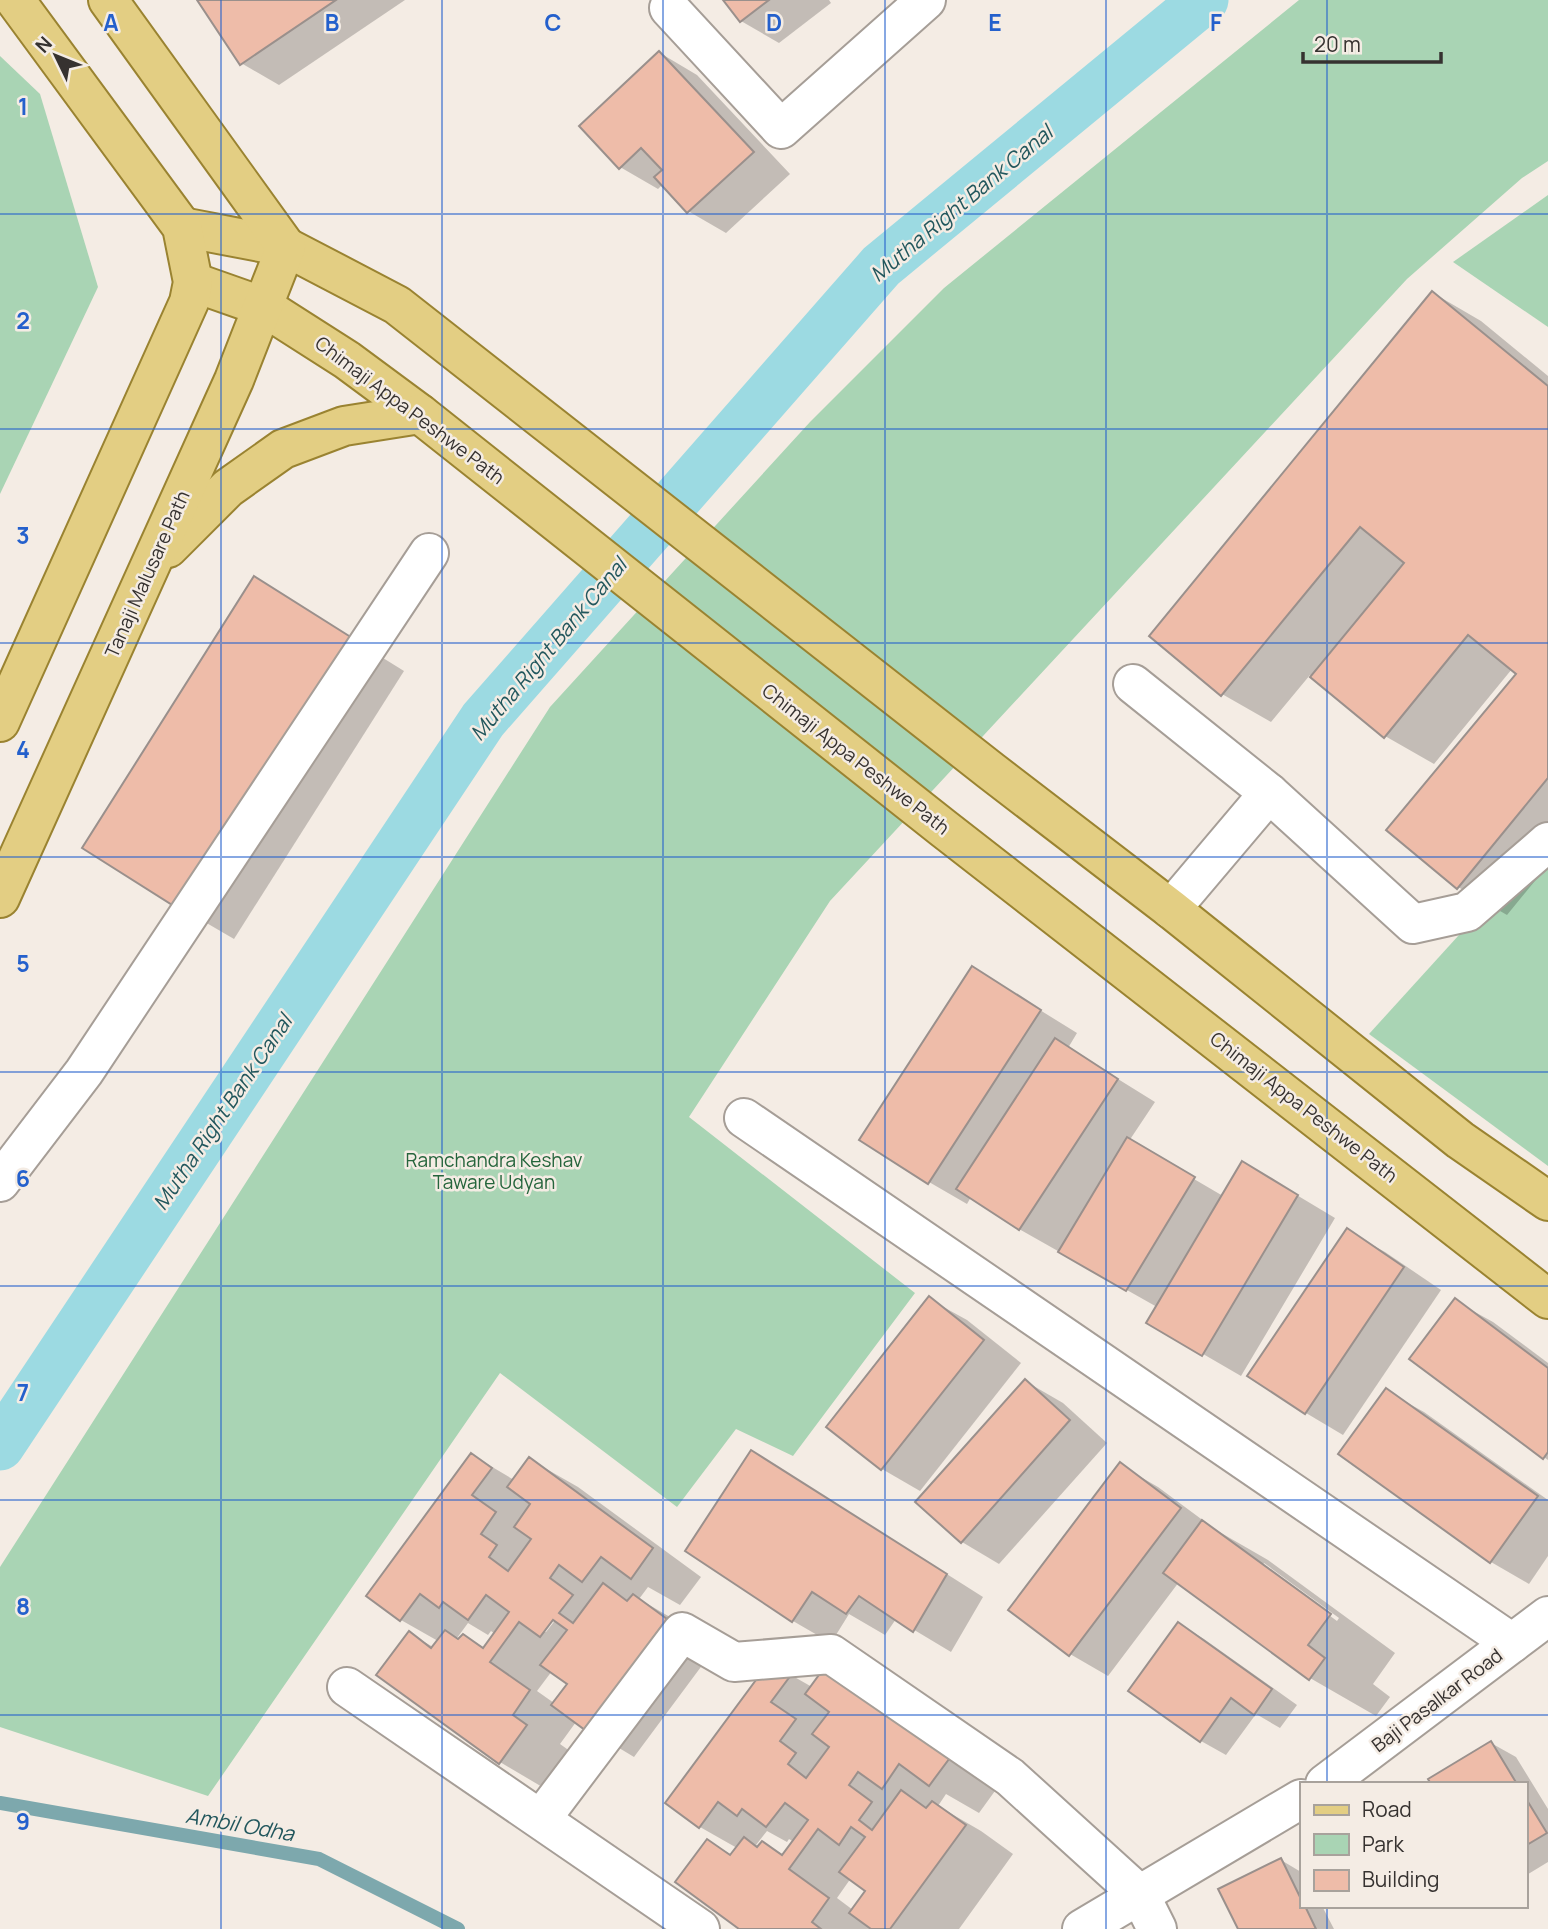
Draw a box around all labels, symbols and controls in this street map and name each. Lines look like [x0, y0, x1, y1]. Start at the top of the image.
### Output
text: A [103, 6, 119, 38]
text: B [325, 6, 339, 38]
text: C [545, 6, 562, 38]
text: D [766, 6, 782, 38]
text: E [988, 6, 1002, 38]
text: F [1210, 6, 1222, 38]
north arrow [21, 21, 91, 91]
scale bar [1303, 21, 1441, 65]
text: 20 m [1314, 30, 1361, 58]
text: N [29, 31, 58, 58]
text: 1 [18, 90, 28, 122]
water label: Mutha Right Bank Canal [864, 116, 1060, 288]
text: 2 [16, 304, 30, 336]
street label: Chimaji Appa Peshwe Path [310, 330, 510, 490]
street label: Tanaji Malusare Path [98, 486, 196, 662]
text: 3 [16, 519, 30, 551]
water label: Mutha Right Bank Canal [463, 550, 635, 746]
street label: Chimaji Appa Peshwe Path [757, 678, 955, 840]
text: 4 [16, 733, 30, 765]
text: 5 [16, 947, 30, 979]
water label: Mutha Right Bank Canal [146, 1006, 300, 1215]
street label: Chimaji Appa Peshwe Path [1205, 1026, 1403, 1188]
park label: Ramchandra Keshav Taware Udyan [406, 1147, 583, 1195]
text: 6 [16, 1162, 30, 1194]
text: 7 [17, 1376, 29, 1408]
text: 8 [16, 1590, 30, 1622]
street label: Baji Pasalkar Road [1366, 1642, 1508, 1758]
legend [1300, 1782, 1527, 1908]
text: Road [1362, 1795, 1412, 1823]
water label: Ambil Odha [184, 1801, 298, 1848]
text: 9 [16, 1805, 30, 1837]
text: Park [1362, 1830, 1404, 1858]
text: Building [1362, 1865, 1439, 1893]

